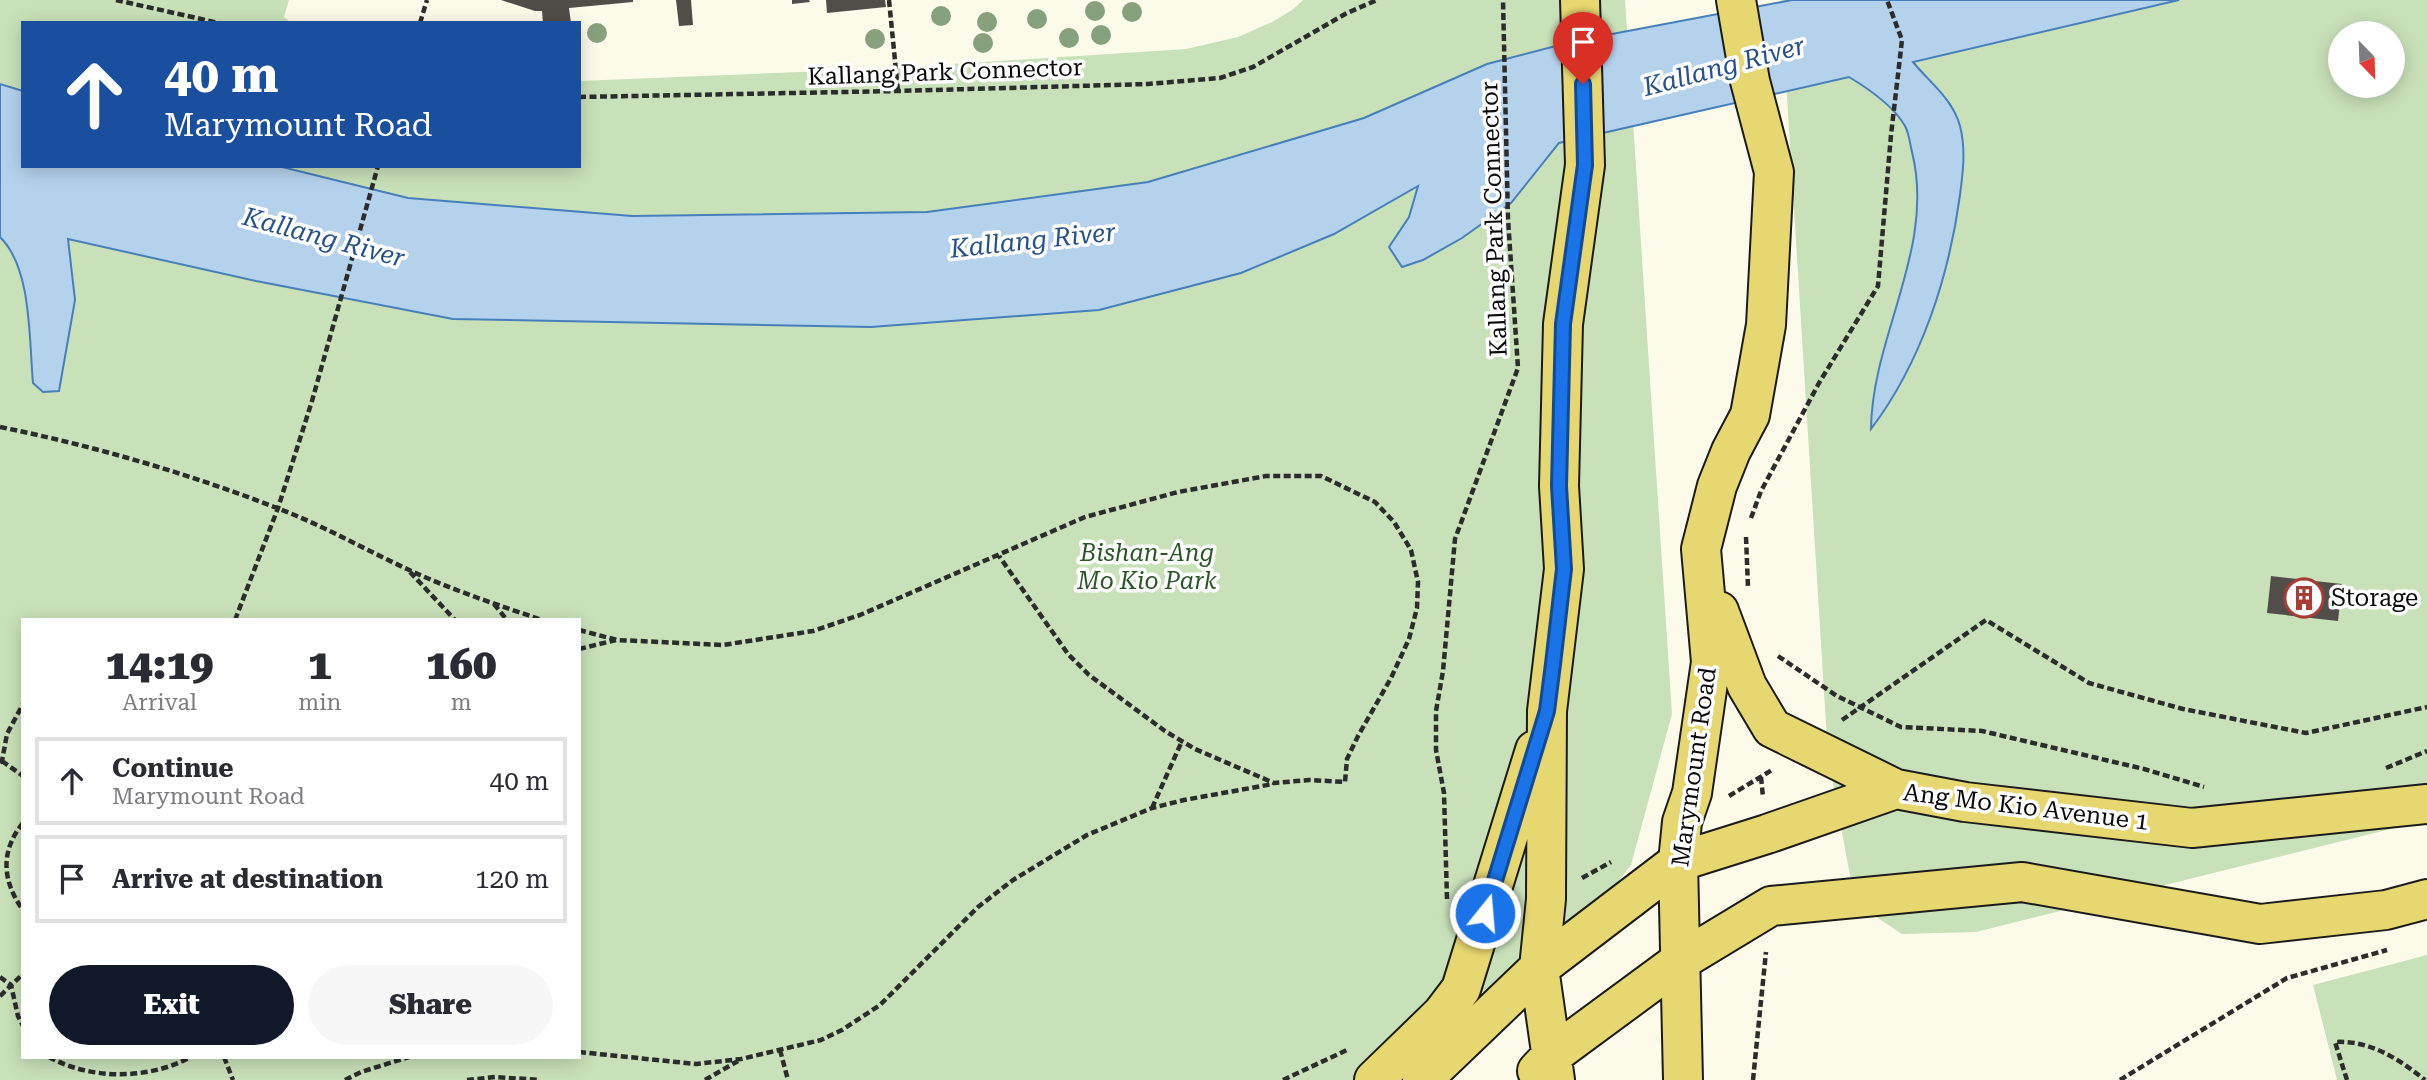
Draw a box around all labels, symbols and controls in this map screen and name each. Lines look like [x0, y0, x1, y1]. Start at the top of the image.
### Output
pin [1553, 12.0, 1613, 84]
north arrow [2328, 21, 2404, 98]
map controls [2328, 21, 2405, 98]
icon: arrive [1564, 23, 1602, 61]
water label: Kallang River [1639, 30, 1808, 102]
text: 40 m [164, 47, 279, 104]
icon: ahead [49, 49, 140, 140]
street label: Kallang Park Connector [807, 53, 1083, 91]
street label: Kallang Park Connector [1475, 81, 1513, 357]
text: Marymount Road [164, 106, 432, 144]
water label: Kallang River [239, 201, 408, 273]
water label: Kallang River [948, 216, 1117, 264]
park label: Bishan-Ang Mo Kio Park [1076, 539, 1217, 595]
building icon: Storage [2283, 577, 2325, 619]
place label: Storage [2331, 584, 2418, 612]
text: 14:19 [106, 640, 214, 689]
text: 1 [308, 640, 332, 689]
text: 160 [426, 640, 496, 689]
street label: Marymount Road [1666, 665, 1722, 869]
text: Arrival [122, 689, 197, 716]
text: min [298, 689, 341, 716]
text: m [451, 689, 472, 716]
text: Continue [112, 753, 234, 783]
icon: ahead [53, 762, 91, 800]
text: 40 m [490, 766, 549, 796]
street label: Ang Mo Kio Avenue 1 [1902, 778, 2150, 836]
text: Marymount Road [112, 783, 305, 810]
icon: arrive [53, 860, 91, 898]
text: Arrive at destination [112, 864, 383, 894]
text: 120 m [475, 864, 549, 894]
position arrow [1448, 876, 1522, 950]
button: Exit [49, 965, 294, 1045]
button: Share [308, 965, 553, 1045]

